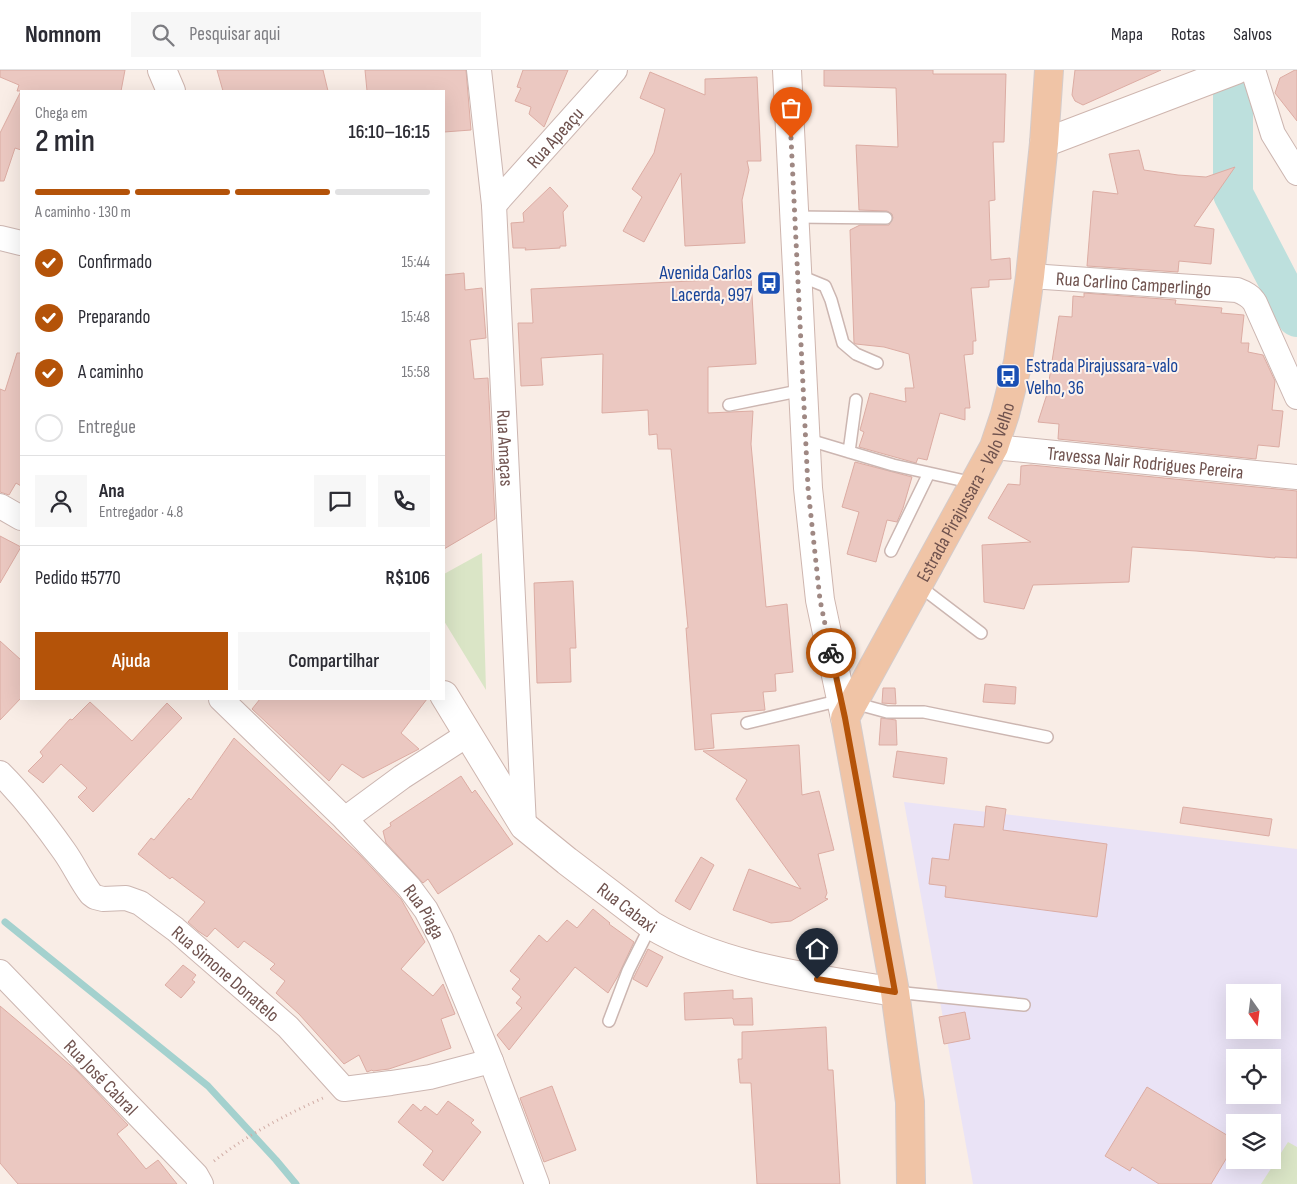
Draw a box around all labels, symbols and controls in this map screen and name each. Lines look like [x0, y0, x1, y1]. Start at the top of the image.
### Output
search box [131, 12, 481, 57]
text: Nomnom [25, 20, 101, 49]
icon: search [149, 21, 177, 49]
text: Pesquisar aqui [189, 23, 280, 46]
text: Mapa [1111, 24, 1143, 45]
text: Rotas [1171, 24, 1205, 45]
text: Salvos [1233, 24, 1272, 45]
pin [770, 87, 812, 138]
icon: bag [777, 94, 805, 122]
street label: Rua Apeaçu [523, 103, 589, 173]
text: Chega em [35, 104, 88, 123]
text: 16:10–16:15 [349, 121, 430, 144]
text: 2 min [35, 122, 95, 161]
text: A caminho · 130 m [35, 203, 131, 222]
icon: check [35, 249, 63, 277]
text: Confirmado [78, 251, 152, 274]
text: 15:44 [402, 253, 430, 272]
place label: Avenida Carlos Lacerda, 997 [658, 262, 752, 307]
street label: Rua Carlino Camperlingo [1055, 268, 1212, 301]
bus stop icon: Avenida Carlos Lacerda, 997 [756, 270, 782, 296]
icon: check [35, 304, 63, 332]
text: Preparando [78, 306, 150, 329]
text: 15:48 [401, 308, 430, 327]
place label: Estrada Pirajussara-valo Velho, 36 [1026, 355, 1178, 400]
icon: check [35, 359, 63, 387]
text: A caminho [78, 361, 144, 384]
text: 15:58 [402, 363, 430, 382]
bus stop icon: Estrada Pirajussara-valo Velho, 36 [995, 363, 1021, 389]
street label: Estrada Pirajussara - Valo Velho [912, 401, 1020, 586]
street label: Rua Amaças [491, 409, 518, 487]
text: Entregue [78, 416, 136, 439]
street label: Travessa Nair Rodrigues Pereira [1046, 442, 1244, 485]
button: person [35, 475, 87, 527]
button: chat [314, 475, 366, 527]
button: phone [378, 475, 430, 527]
text: Ana [99, 480, 125, 503]
text: Entregador · 4.8 [99, 503, 183, 522]
text: Pedido #5770 [35, 567, 121, 590]
text: R$106 [386, 567, 430, 590]
courier [806, 628, 856, 678]
button: Ajuda [35, 632, 228, 690]
button: Compartilhar [238, 632, 430, 690]
icon: bike [817, 639, 845, 667]
street label: Rua Cabaxi [592, 878, 660, 939]
street label: Rua Piaga [398, 880, 449, 943]
street label: Rua Simone Donatelo [166, 921, 284, 1027]
pin [796, 928, 838, 979]
icon: home [803, 935, 831, 963]
north arrow [1226, 984, 1281, 1039]
map controls [1226, 984, 1281, 1169]
street label: Rua José Cabral [59, 1035, 142, 1121]
button: locate [1226, 1049, 1281, 1104]
button: layers [1226, 1114, 1281, 1169]

